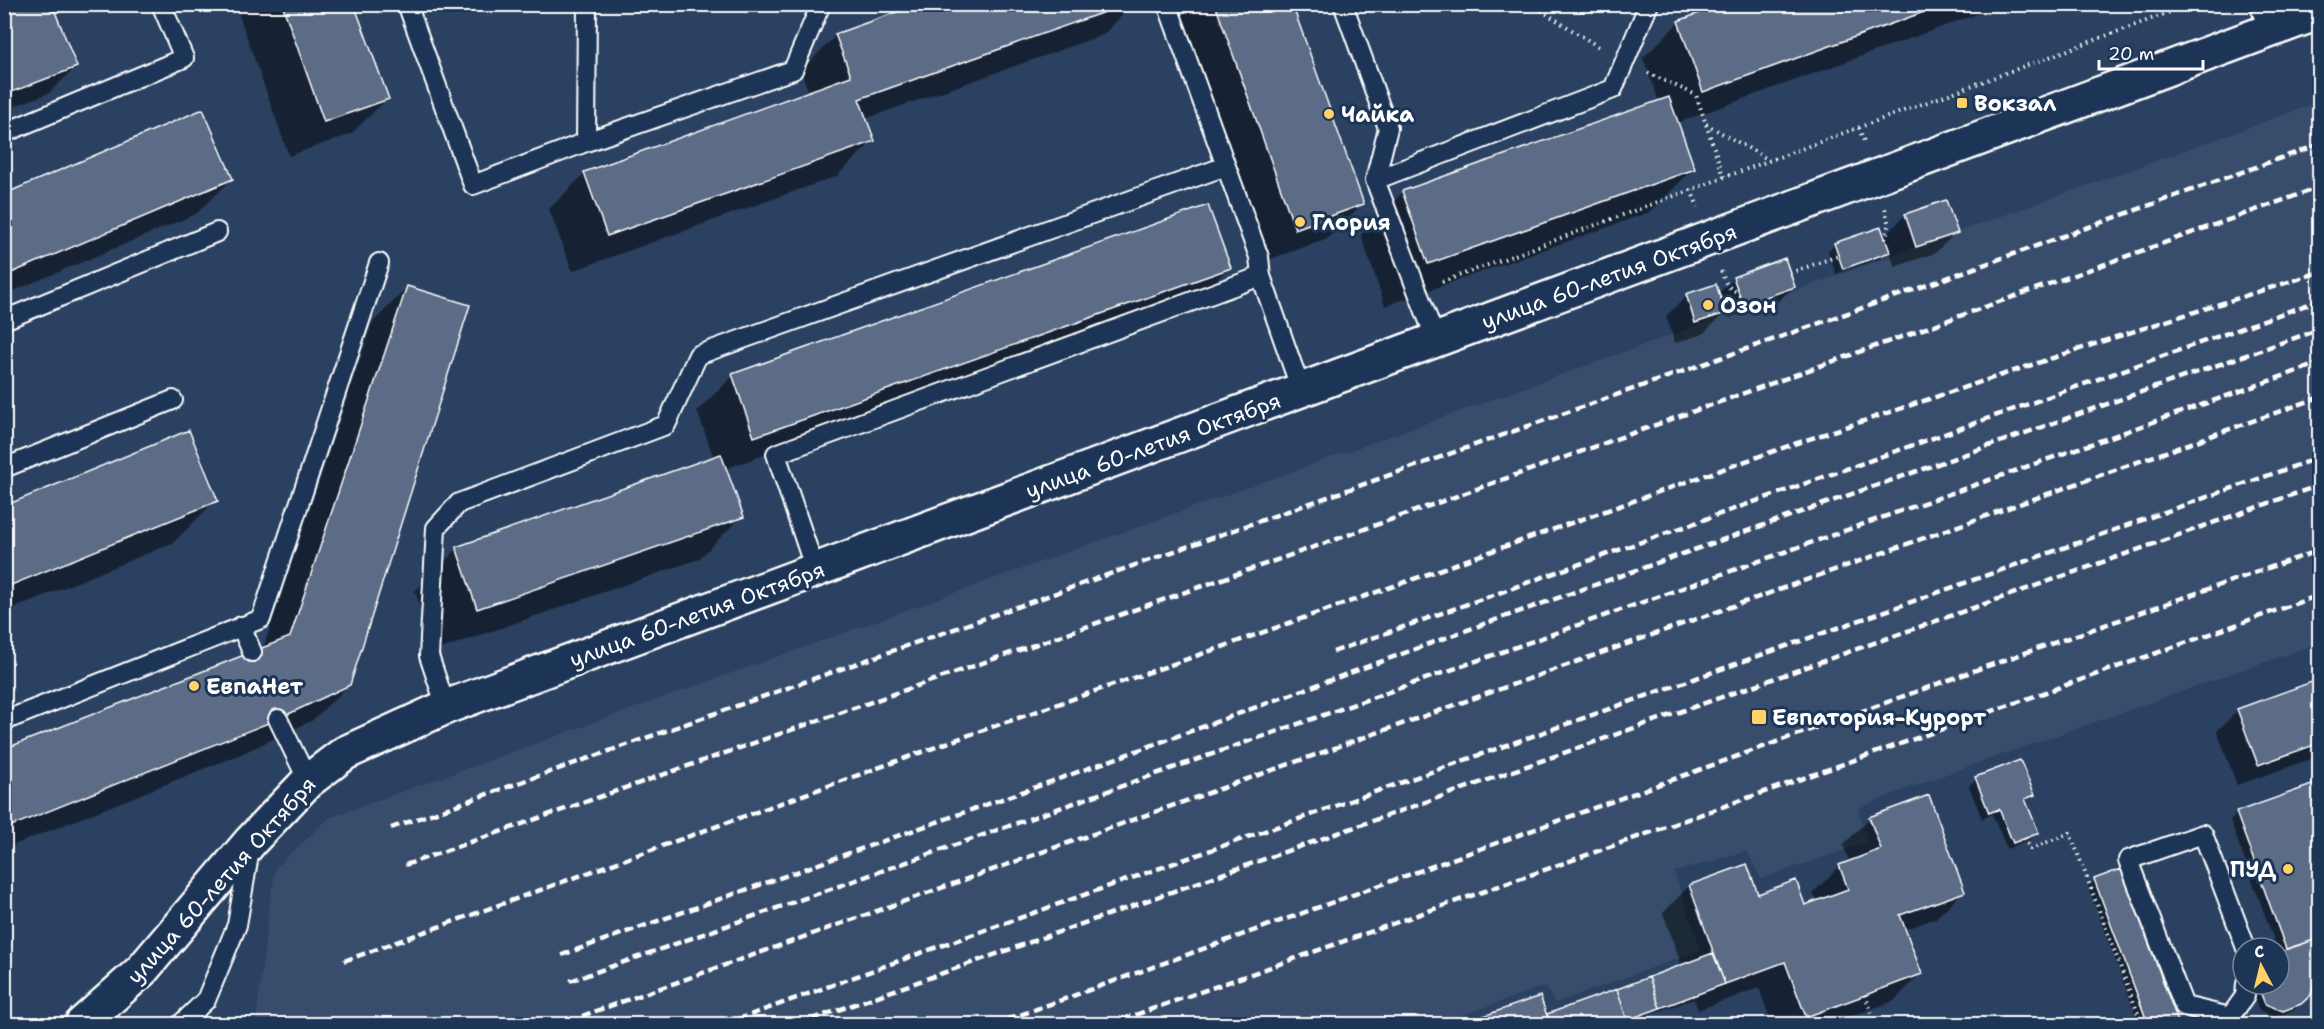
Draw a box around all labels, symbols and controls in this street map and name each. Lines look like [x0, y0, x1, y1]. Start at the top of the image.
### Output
scale bar [2099, 33, 2202, 71]
text: 20 m [2108, 42, 2154, 66]
place label: Вокзал [1974, 89, 2057, 118]
marker: Вокзал [1955, 96, 1969, 110]
place label: Чайка [1341, 100, 1414, 129]
marker: Чайка [1322, 107, 1336, 121]
place label: Глория [1312, 208, 1391, 237]
marker: Глория [1293, 215, 1307, 229]
street label: улица 60-летия Октября [1477, 217, 1741, 336]
place label: Озон [1720, 291, 1776, 320]
marker: Озон [1701, 298, 1715, 312]
street label: улица 60-летия Октября [1021, 386, 1285, 505]
street label: улица 60-летия Октября [565, 555, 829, 674]
place label: ЕвпаНет [206, 672, 304, 701]
marker: ЕвпаНет [187, 679, 201, 693]
place label: Евпатория-Курорт [1772, 703, 1987, 732]
marker: Евпатория-Курорт [1750, 708, 1768, 726]
street label: улица 60-летия Октября [120, 770, 322, 990]
place label: ПУД [2230, 855, 2276, 884]
marker: ПУД [2281, 862, 2295, 876]
north arrow [2231, 936, 2291, 996]
text: С [2253, 941, 2266, 963]

